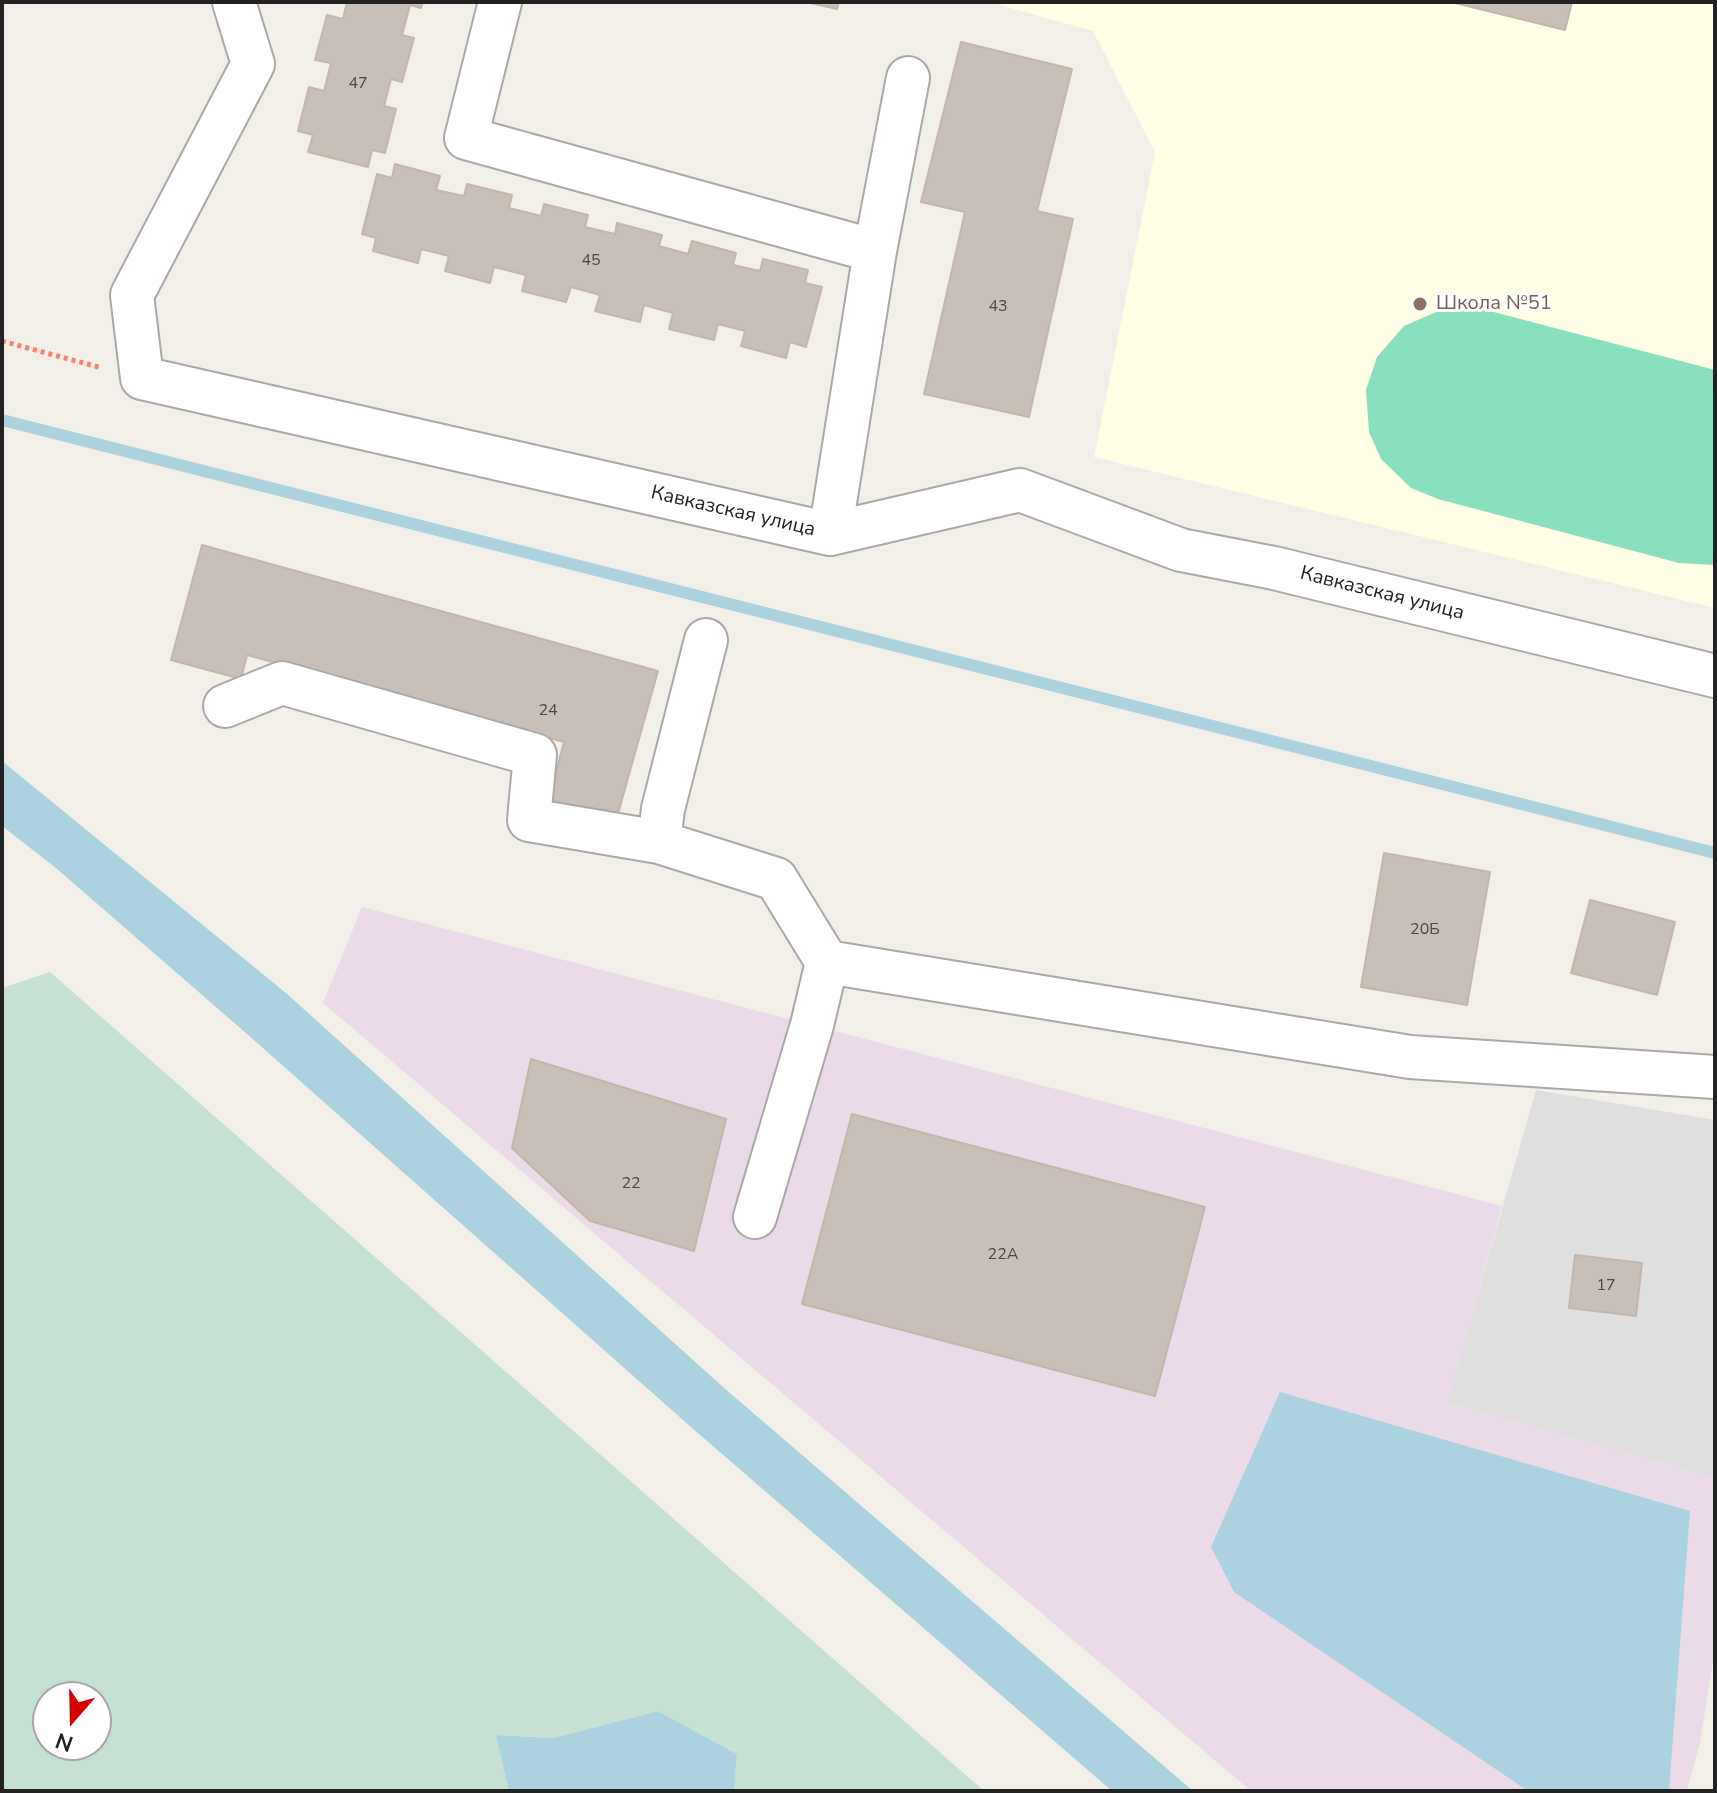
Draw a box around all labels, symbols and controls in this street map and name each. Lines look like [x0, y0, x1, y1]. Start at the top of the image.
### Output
house number: 47 [348, 74, 368, 94]
house number: 45 [581, 251, 601, 271]
place label: Школа №51 [1436, 292, 1552, 316]
marker: Школа №51 [1411, 295, 1429, 313]
house number: 43 [988, 297, 1008, 317]
street label: Кавказская улица [648, 481, 818, 543]
street label: Кавказская улица [1297, 562, 1467, 626]
house number: 24 [538, 701, 558, 721]
house number: 20Б [1410, 920, 1440, 940]
house number: 22 [621, 1174, 641, 1194]
house number: 22А [988, 1245, 1018, 1265]
house number: 17 [1596, 1276, 1616, 1296]
north arrow [32, 1681, 112, 1761]
text: N [52, 1725, 77, 1759]

